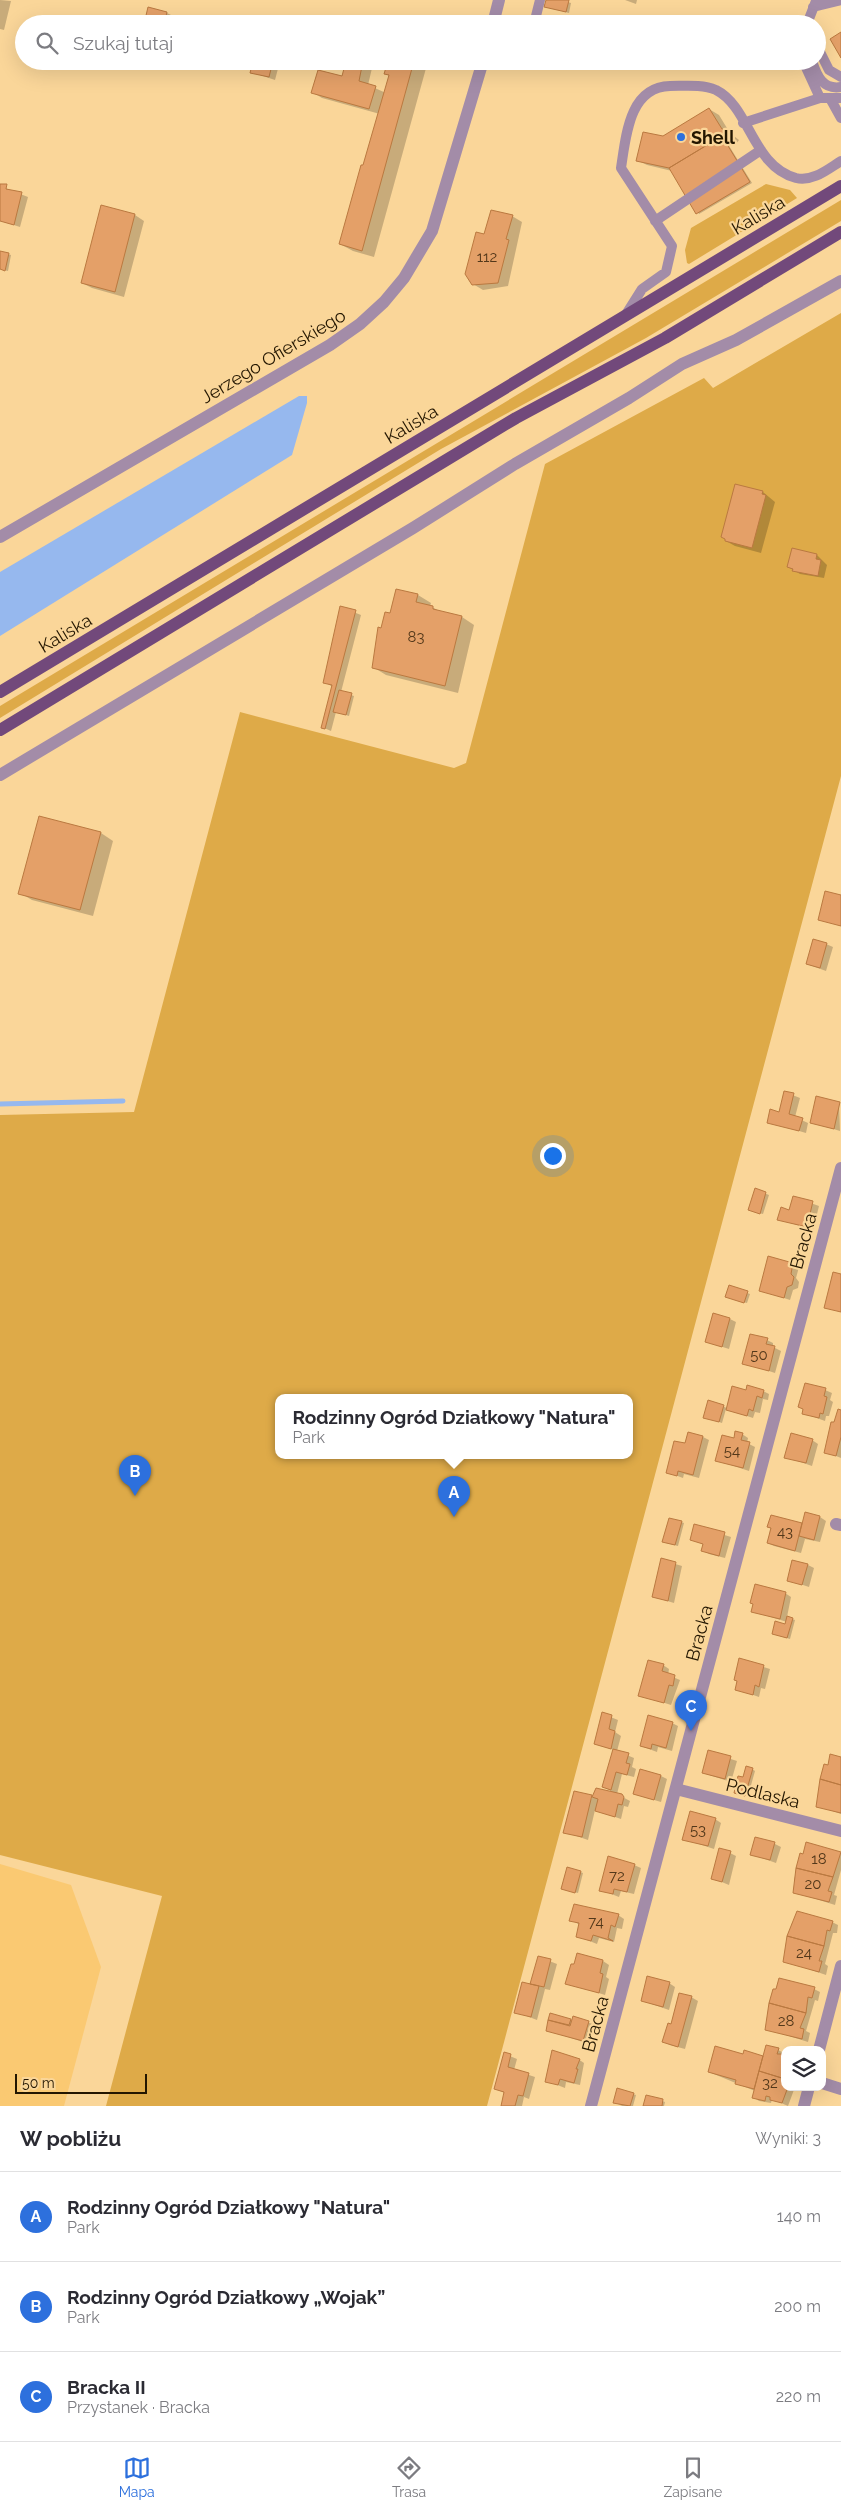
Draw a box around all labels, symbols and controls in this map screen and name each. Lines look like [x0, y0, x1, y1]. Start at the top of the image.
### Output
search box [15, 15, 826, 70]
icon: search [33, 29, 61, 57]
text: Szukaj tutaj [73, 32, 173, 54]
place label: Shell [691, 127, 735, 148]
marker: Shell [675, 131, 687, 143]
street label: Kaliska [728, 191, 788, 239]
house number: 112 [477, 248, 498, 266]
street label: Jerzego Ofierskiego [197, 304, 349, 408]
street label: Kaliska [381, 400, 441, 448]
street label: Kaliska [35, 609, 95, 657]
house number: 83 [408, 628, 424, 646]
your location [540, 1143, 566, 1169]
street label: Bracka [785, 1211, 821, 1271]
house number: 50 [750, 1346, 768, 1364]
popup [275, 1394, 633, 1459]
text: Rodzinny Ogród Działkowy "Natura" [292, 1406, 616, 1428]
text: Park [292, 1428, 325, 1447]
house number: 54 [724, 1442, 740, 1460]
pin: B [119, 1455, 151, 1496]
pin: A [438, 1476, 470, 1517]
house number: 43 [777, 1523, 793, 1541]
street label: Bracka [681, 1603, 717, 1663]
pin: C [675, 1690, 707, 1731]
street label: Podlaska [724, 1774, 802, 1812]
house number: 53 [690, 1821, 706, 1839]
house number: 18 [811, 1850, 827, 1868]
house number: 72 [609, 1867, 625, 1885]
house number: 20 [805, 1875, 822, 1893]
house number: 74 [588, 1913, 604, 1931]
house number: 24 [796, 1944, 812, 1962]
street label: Bracka [577, 1994, 613, 2054]
house number: 28 [778, 2012, 794, 2030]
map controls [781, 2046, 826, 2091]
button: layers [781, 2046, 826, 2091]
scale bar [15, 2071, 148, 2094]
house number: 32 [762, 2074, 778, 2092]
text: 50 m [22, 2075, 55, 2091]
text: W pobliżu [20, 2126, 121, 2151]
text: Wyniki: 3 [755, 2129, 821, 2148]
text: Rodzinny Ogród Działkowy "Natura" [67, 2196, 390, 2218]
text: A [31, 2207, 41, 2226]
text: 140 m [777, 2207, 821, 2226]
text: Park [67, 2218, 100, 2237]
text: Rodzinny Ogród Działkowy „Wojak” [67, 2286, 385, 2308]
text: B [31, 2297, 41, 2316]
text: 200 m [774, 2297, 821, 2316]
text: Park [67, 2308, 100, 2327]
text: Bracka II [67, 2376, 146, 2398]
text: C [31, 2387, 41, 2406]
text: 220 m [776, 2387, 821, 2406]
text: Przystanek · Bracka [67, 2398, 210, 2417]
tab: Mapa [119, 2454, 155, 2500]
tab: Trasa [392, 2454, 426, 2500]
tab: Zapisane [663, 2454, 722, 2500]

